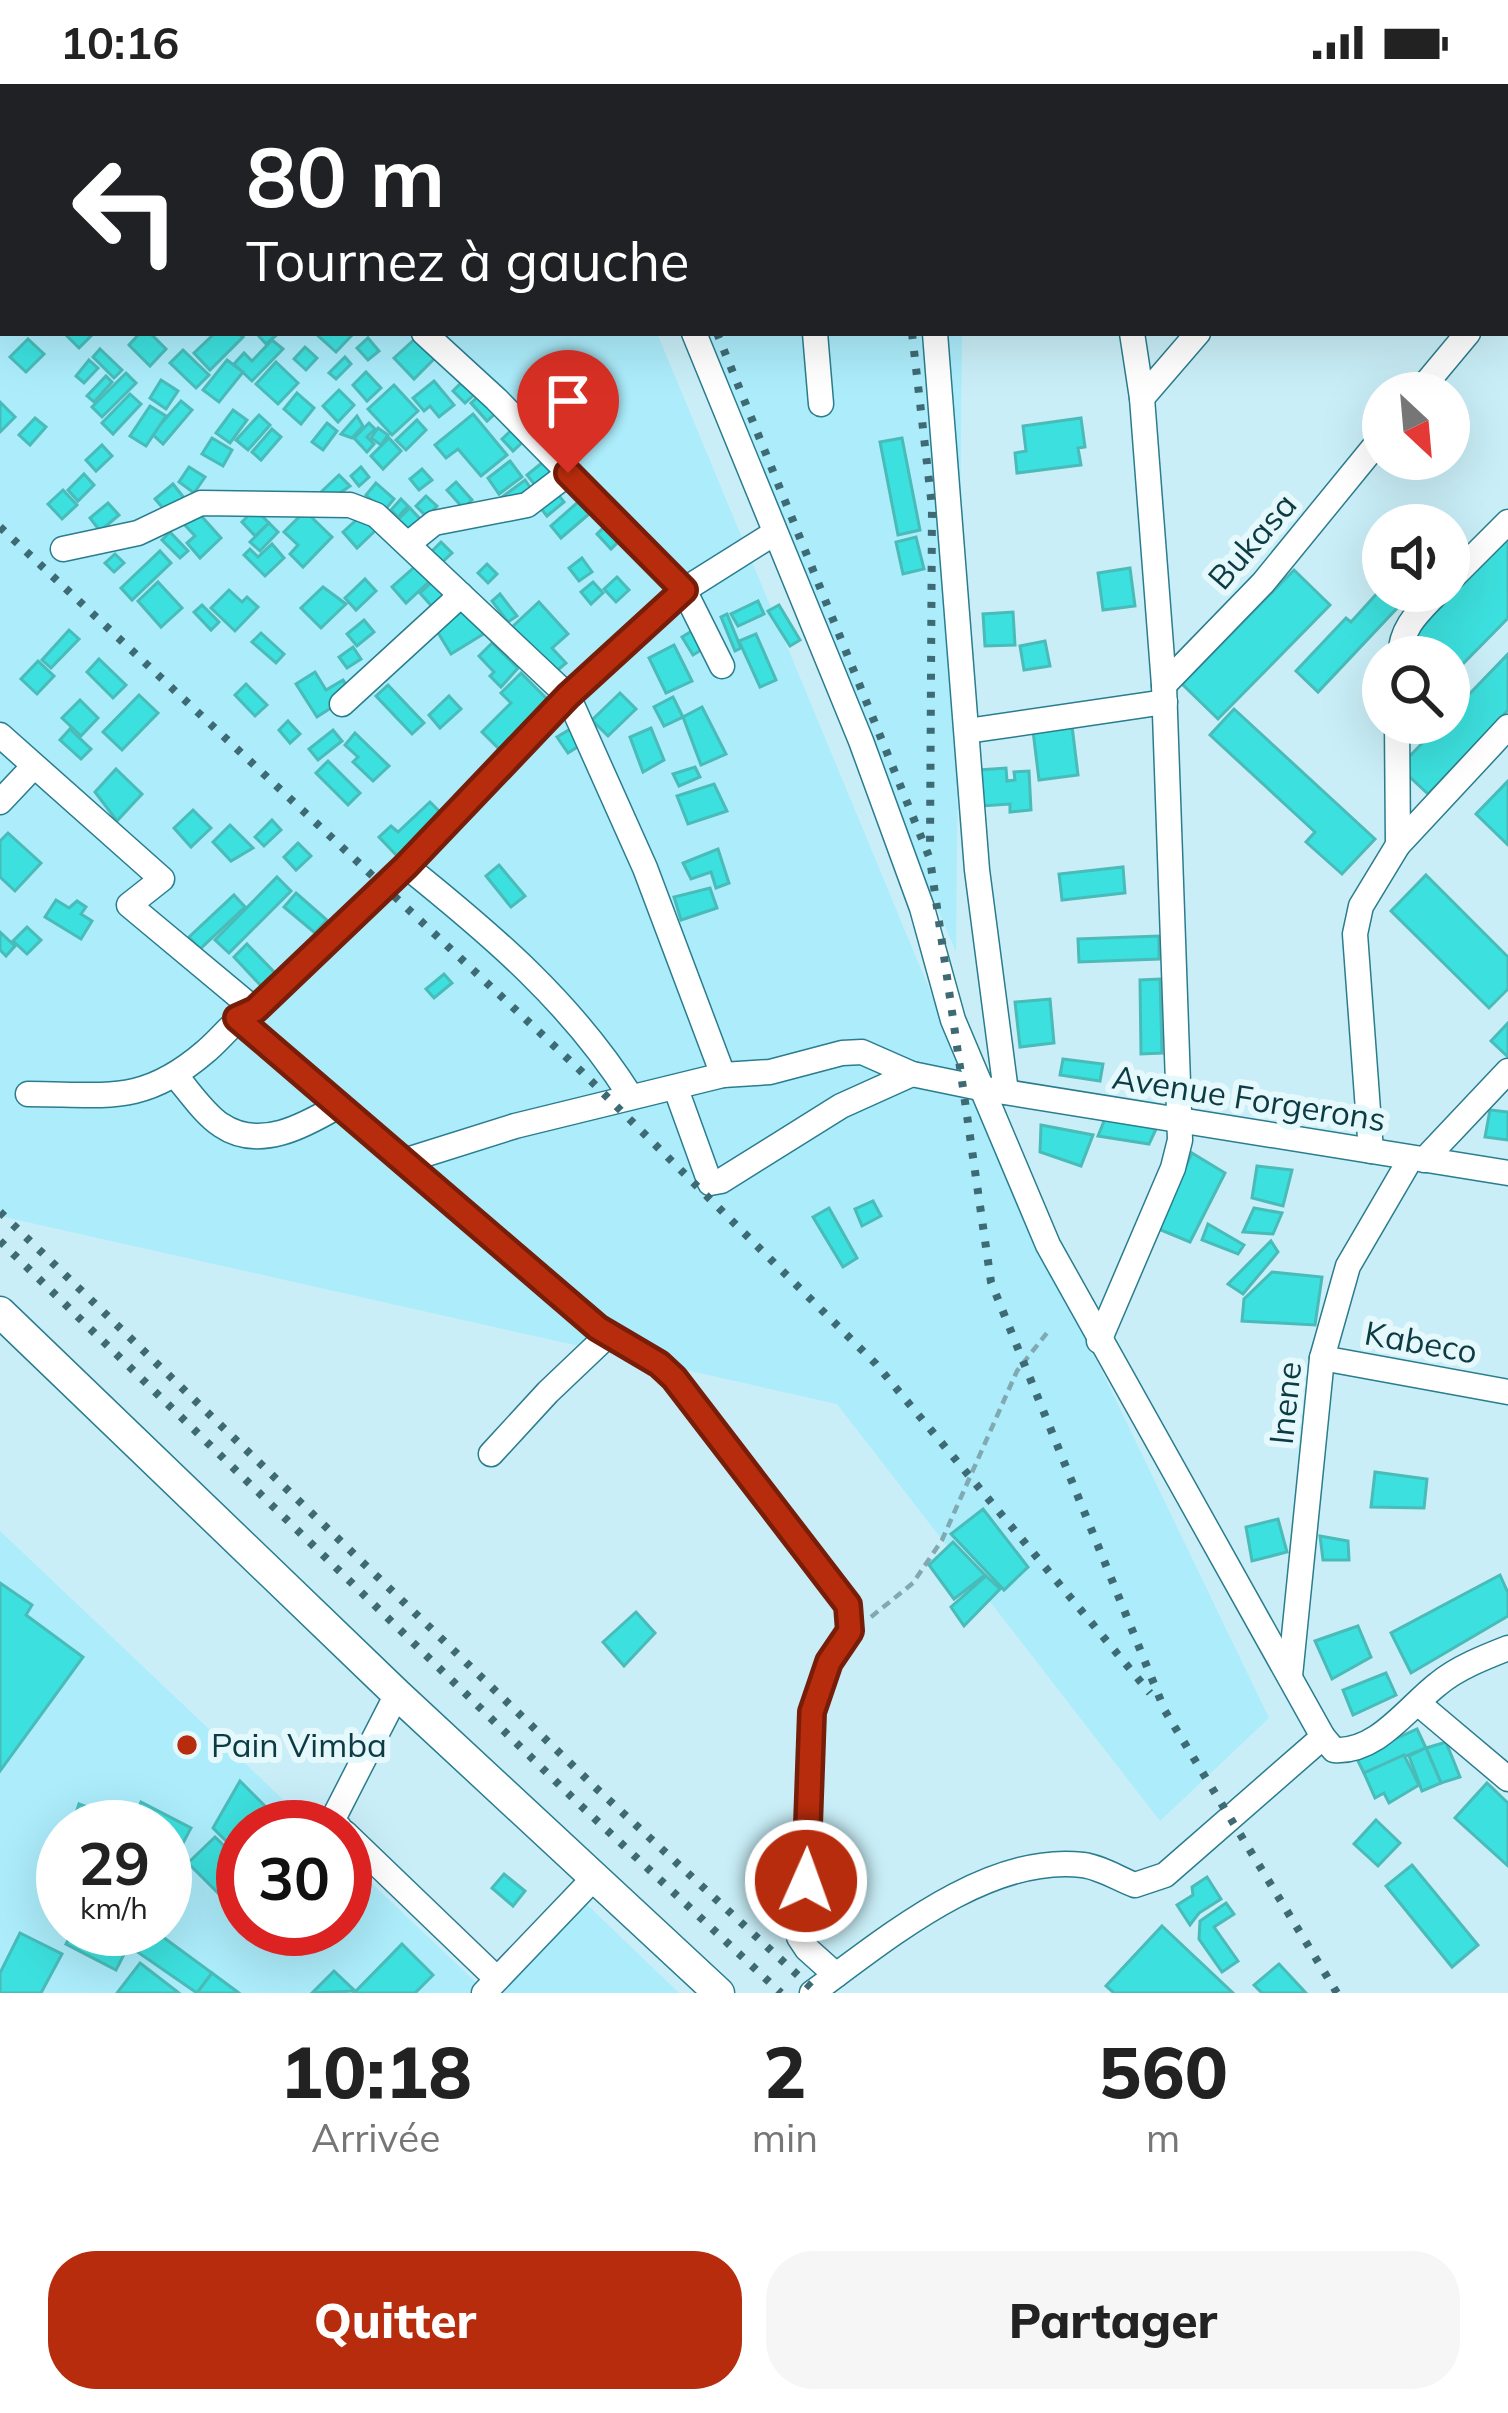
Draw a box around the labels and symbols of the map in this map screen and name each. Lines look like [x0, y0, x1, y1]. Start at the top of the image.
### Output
pin [517, 350, 619, 473]
north arrow [1362, 372, 1470, 480]
street label: Bukasa [1199, 484, 1305, 597]
street label: Avenue Forgerons [1109, 1056, 1389, 1139]
street label: Kabeco [1362, 1311, 1480, 1372]
street label: Inene [1260, 1359, 1309, 1446]
place label: Pain Vimba [211, 1724, 387, 1765]
marker: Pain Vimba [174, 1732, 200, 1758]
speed limit sign: 30 [216, 1800, 372, 1956]
position arrow [743, 1818, 869, 1944]

